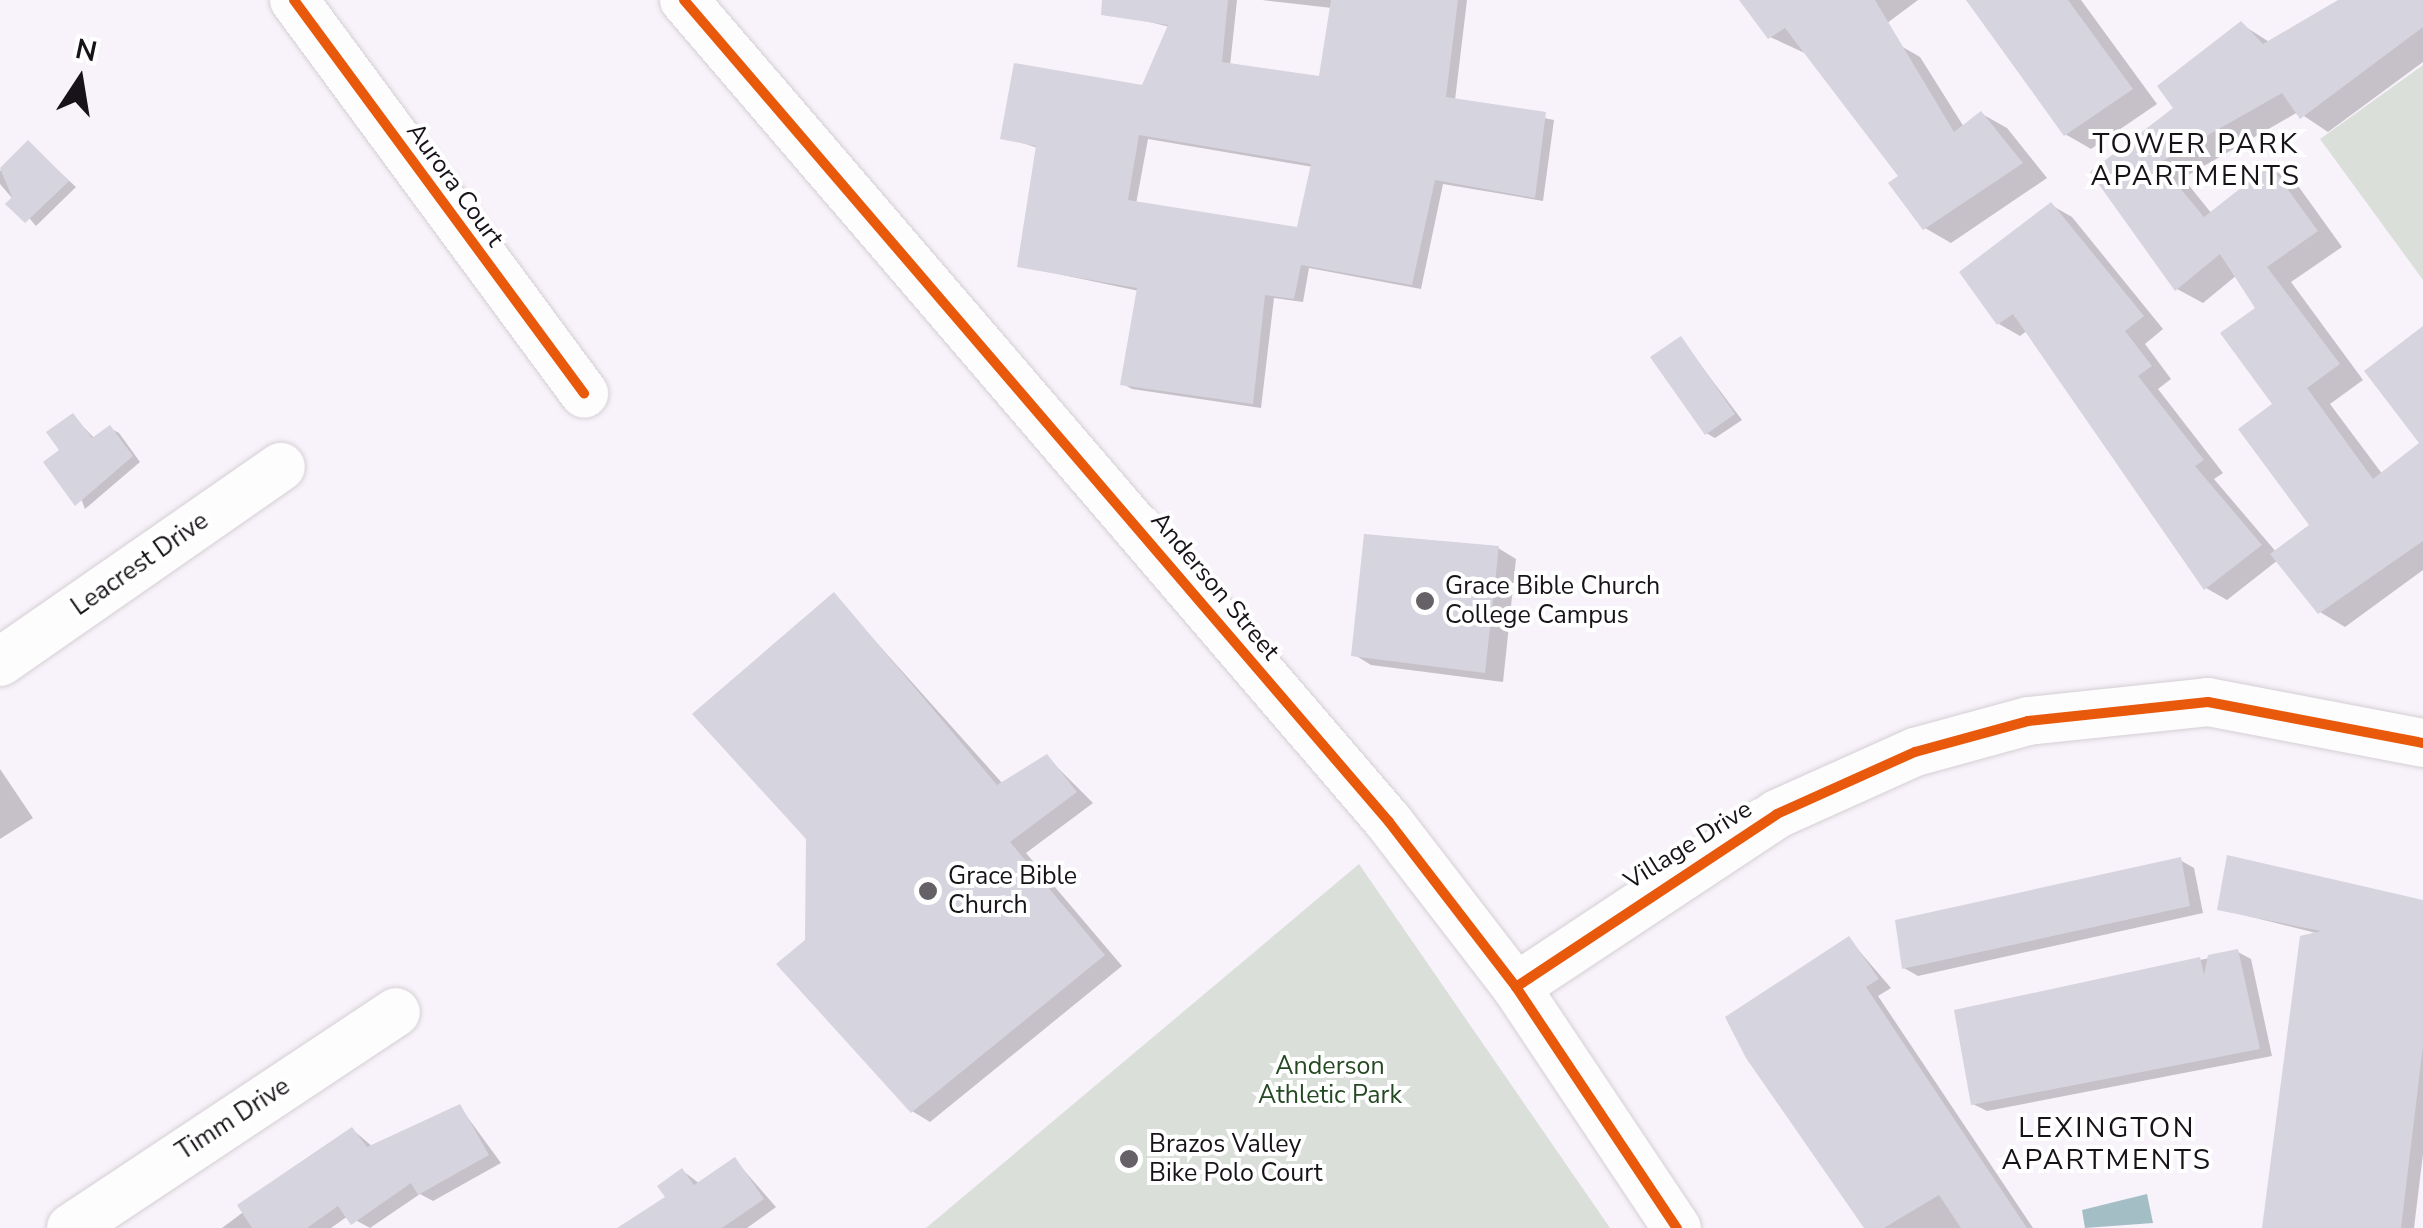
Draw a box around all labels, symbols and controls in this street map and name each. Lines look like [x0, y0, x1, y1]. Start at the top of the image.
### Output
north arrow [30, 30, 130, 130]
text: N [72, 30, 100, 71]
street label: Aurora Court [400, 117, 510, 253]
district label: TOWER PARK APARTMENTS [2091, 127, 2301, 193]
street label: Leacrest Drive [66, 506, 214, 622]
street label: Anderson Street [1144, 506, 1286, 666]
place label: Grace Bible Church College Campus [1445, 572, 1660, 631]
marker: Grace Bible Church College Campus [1414, 590, 1436, 612]
street label: Village Drive [1619, 794, 1757, 896]
place label: Grace Bible Church [948, 862, 1077, 921]
marker: Grace Bible Church [917, 880, 939, 902]
park label: Anderson Athletic Park [1258, 1052, 1402, 1111]
street label: Timm Drive [171, 1071, 295, 1167]
district label: LEXINGTON APARTMENTS [2002, 1111, 2212, 1177]
place label: Brazos Valley Bike Polo Court [1149, 1130, 1323, 1189]
marker: Brazos Valley Bike Polo Court [1118, 1148, 1140, 1170]

